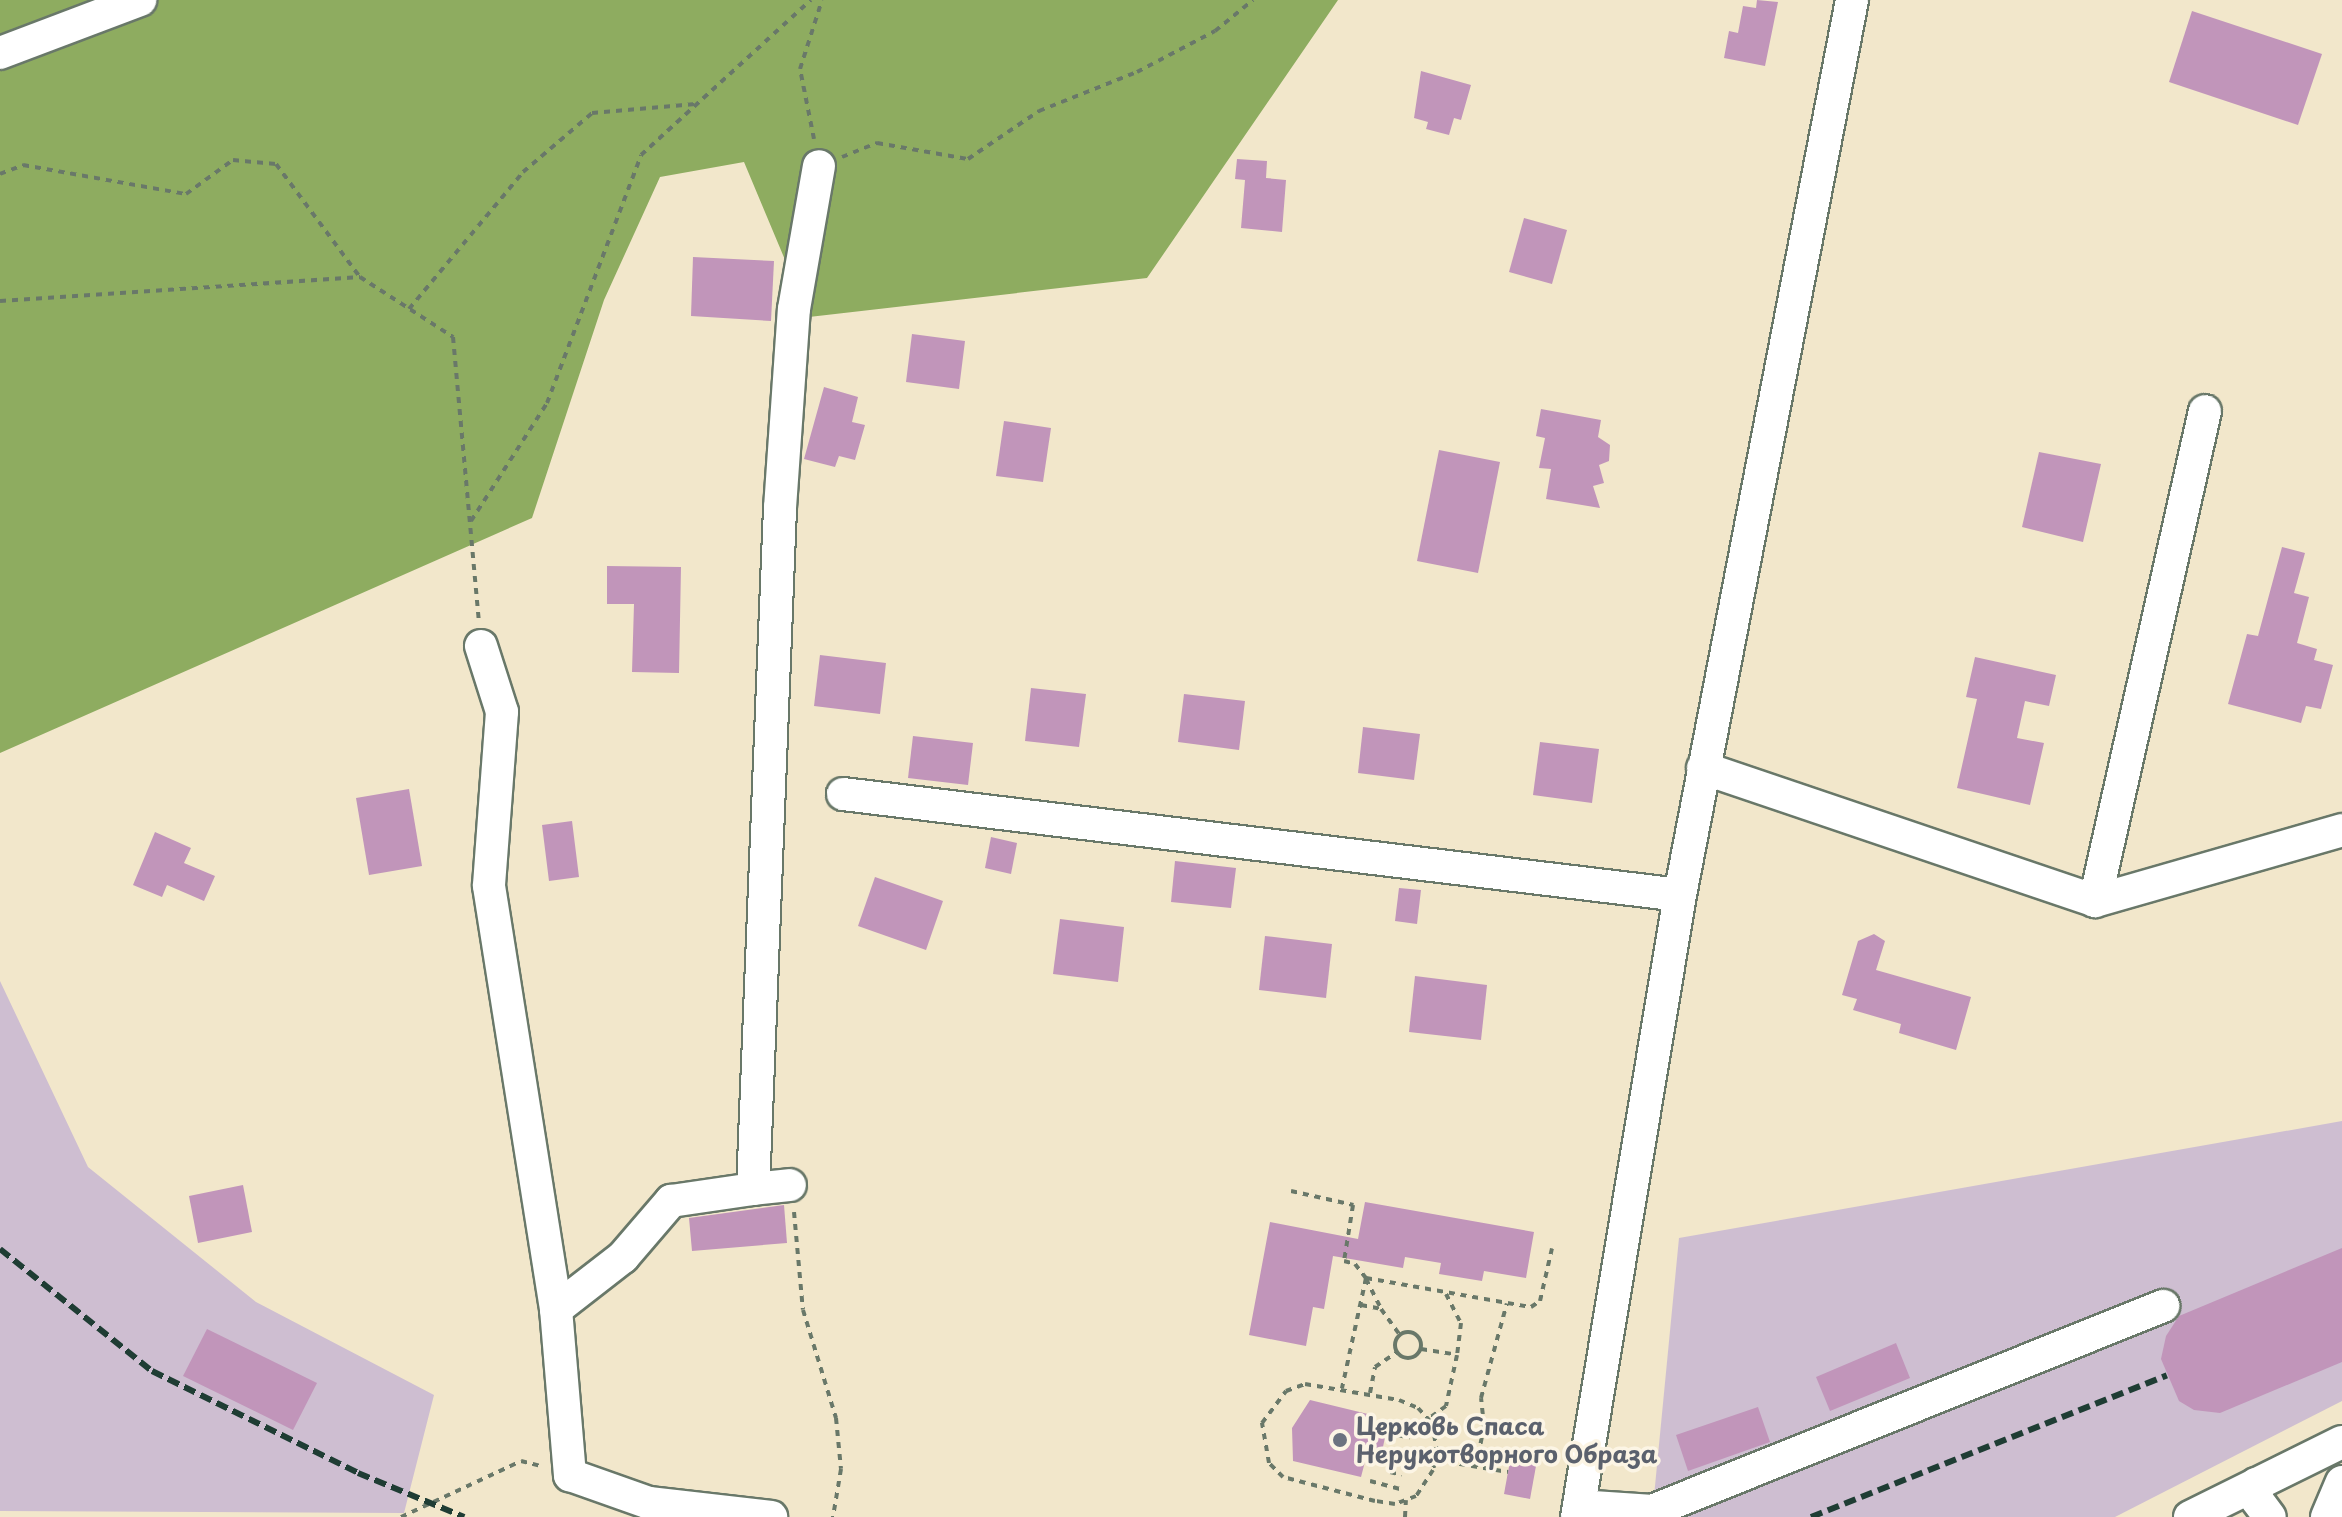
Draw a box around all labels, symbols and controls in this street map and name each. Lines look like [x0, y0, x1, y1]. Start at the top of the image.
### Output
place label: Церковь Спаса Нерукотворного Образа [1356, 1412, 1659, 1468]
marker: Церковь Спаса Нерукотворного Образа [1331, 1431, 1349, 1449]

